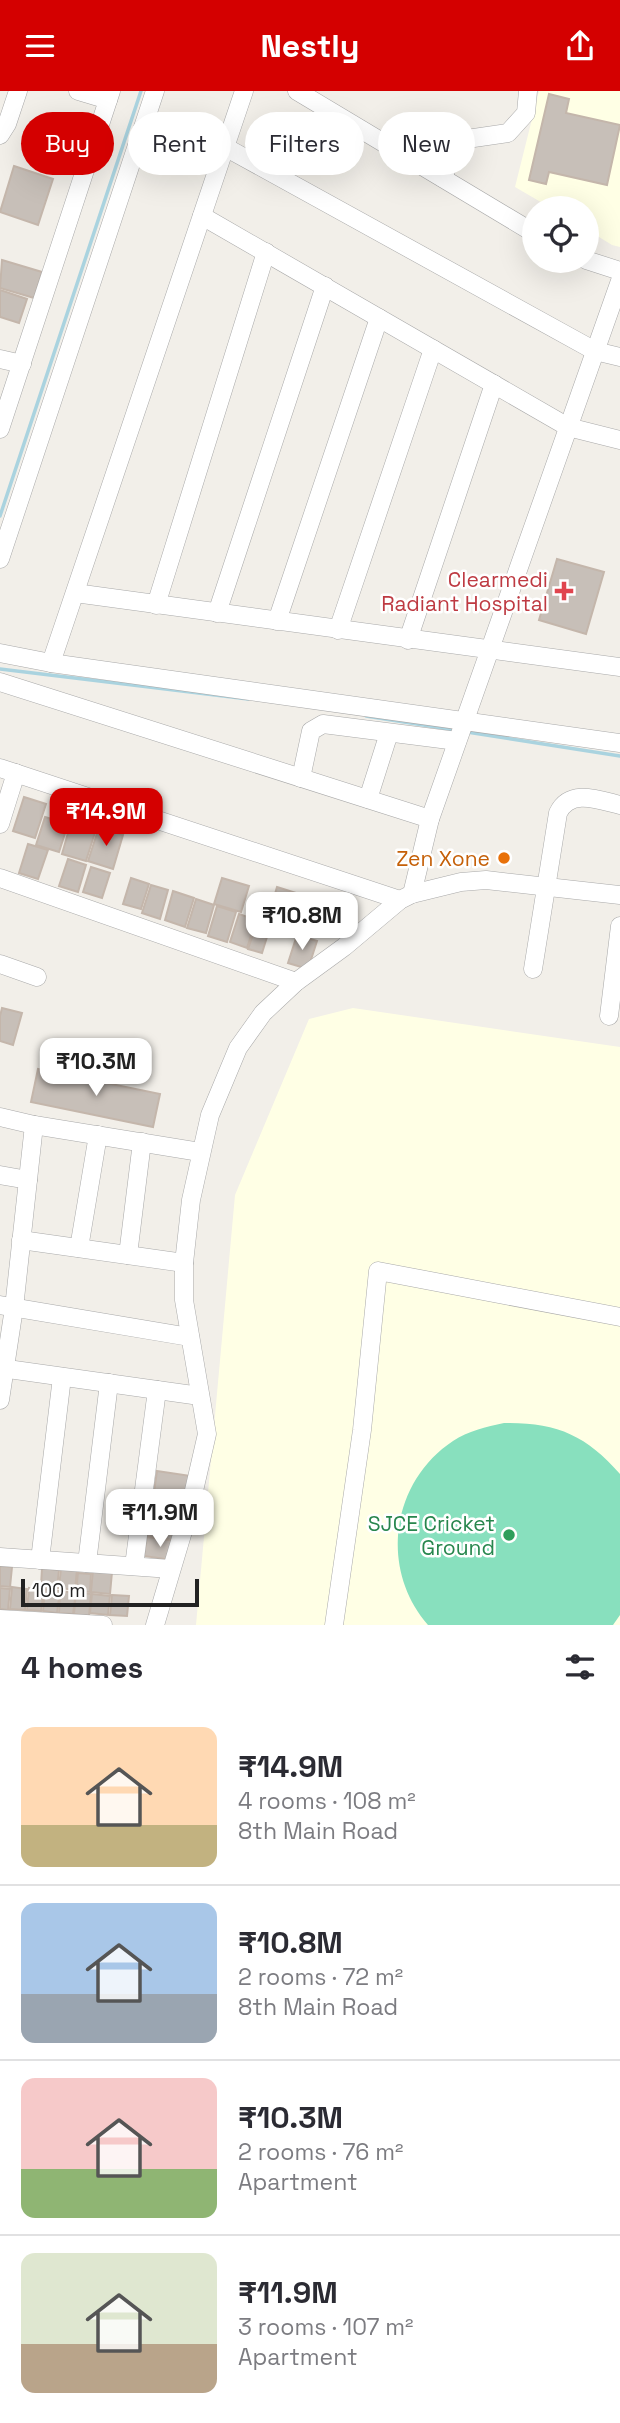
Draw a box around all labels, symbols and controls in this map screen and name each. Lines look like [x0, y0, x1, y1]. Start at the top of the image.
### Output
text: Nestly [260, 26, 360, 66]
icon: menu [21, 27, 59, 65]
icon: share [561, 27, 599, 65]
chip: Buy [21, 112, 114, 175]
chip: Rent [128, 112, 231, 175]
chip: Filters [245, 112, 364, 175]
chip: New [378, 112, 475, 175]
map controls [522, 196, 599, 273]
button: locate [522, 196, 599, 273]
place label: Clearmedi Radiant Hospital [381, 566, 548, 617]
marker: Clearmedi Radiant Hospital [554, 581, 574, 601]
pin: ₹14.9M [49, 789, 163, 848]
text: ₹14.9M [66, 796, 146, 826]
place label: Zen Xone [396, 845, 490, 872]
marker: Zen Xone [496, 850, 512, 866]
pin: ₹10.8M [245, 893, 359, 952]
text: ₹10.8M [262, 900, 342, 930]
pin: ₹10.3M [39, 1039, 153, 1098]
text: ₹10.3M [56, 1046, 136, 1076]
pin: ₹11.9M [103, 1489, 217, 1549]
text: ₹11.9M [122, 1497, 198, 1527]
place label: SJCE Cricket Ground [368, 1510, 495, 1561]
marker: SJCE Cricket Ground [501, 1527, 517, 1543]
scale bar [21, 1576, 200, 1608]
text: 100 m [32, 1578, 86, 1603]
text: 4 homes [21, 1648, 143, 1687]
icon: filters [561, 1648, 599, 1686]
text: ₹14.9M [238, 1747, 343, 1786]
icon: home [77, 1755, 161, 1839]
text: 4 rooms · 108 m² [238, 1786, 416, 1816]
text: 8th Main Road [238, 1816, 398, 1846]
text: ₹10.8M [238, 1923, 343, 1962]
icon: home [77, 1931, 161, 2015]
text: 2 rooms · 72 m² [238, 1962, 403, 1992]
text: 8th Main Road [238, 1992, 398, 2022]
text: ₹10.3M [238, 2098, 343, 2137]
icon: home [77, 2106, 161, 2190]
text: 2 rooms · 76 m² [238, 2137, 403, 2167]
text: Apartment [238, 2167, 358, 2197]
text: ₹11.9M [238, 2273, 338, 2312]
icon: home [77, 2281, 161, 2365]
text: 3 rooms · 107 m² [238, 2312, 414, 2342]
text: Apartment [238, 2342, 358, 2372]

